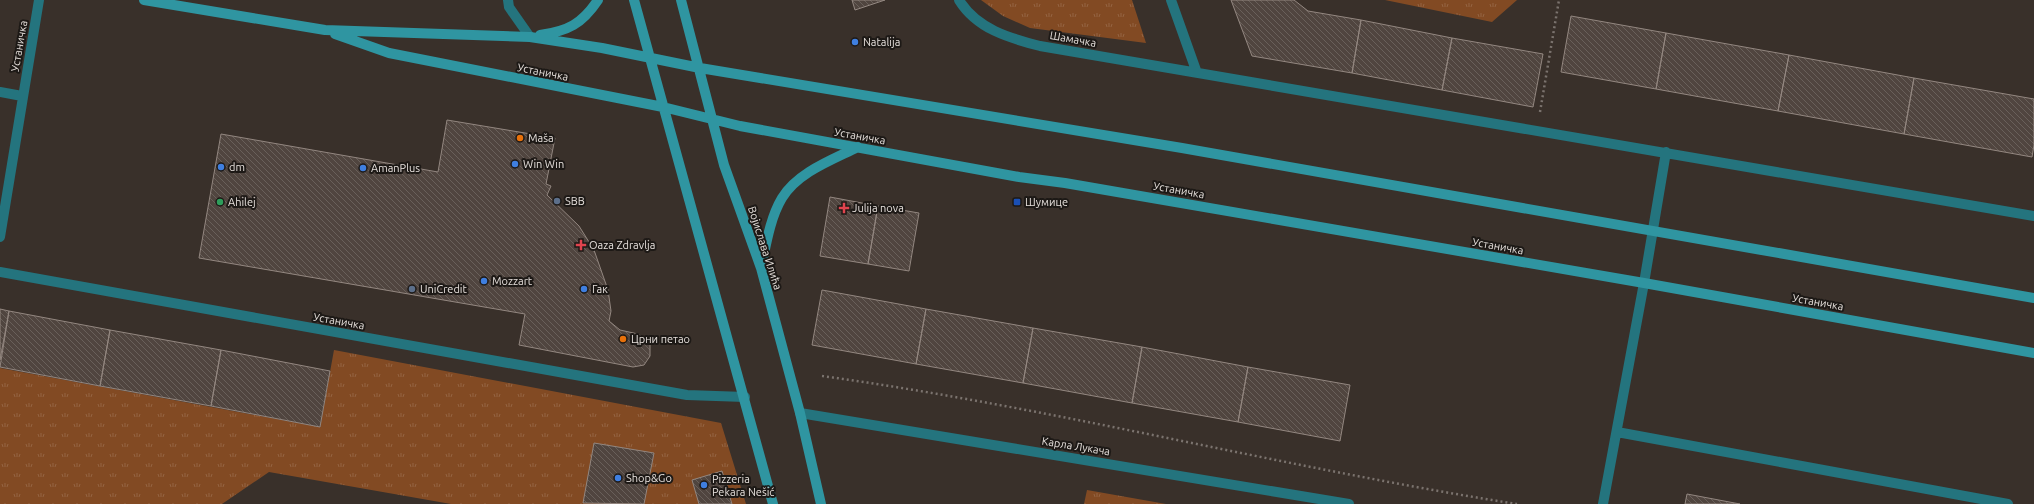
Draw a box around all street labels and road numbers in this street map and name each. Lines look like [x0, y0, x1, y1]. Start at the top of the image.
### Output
street label: Устаничка [9, 19, 29, 73]
street label: Шамачка [1049, 29, 1097, 49]
street label: Устаничка [516, 61, 570, 83]
street label: Устаничка [833, 126, 887, 146]
street label: Устаничка [1152, 180, 1206, 200]
street label: Војислава Илића [746, 205, 784, 291]
street label: Устаничка [1471, 236, 1525, 256]
street label: Устаничка [1791, 292, 1845, 312]
street label: Устаничка [312, 311, 366, 331]
street label: Карла Лукача [1041, 435, 1111, 457]

